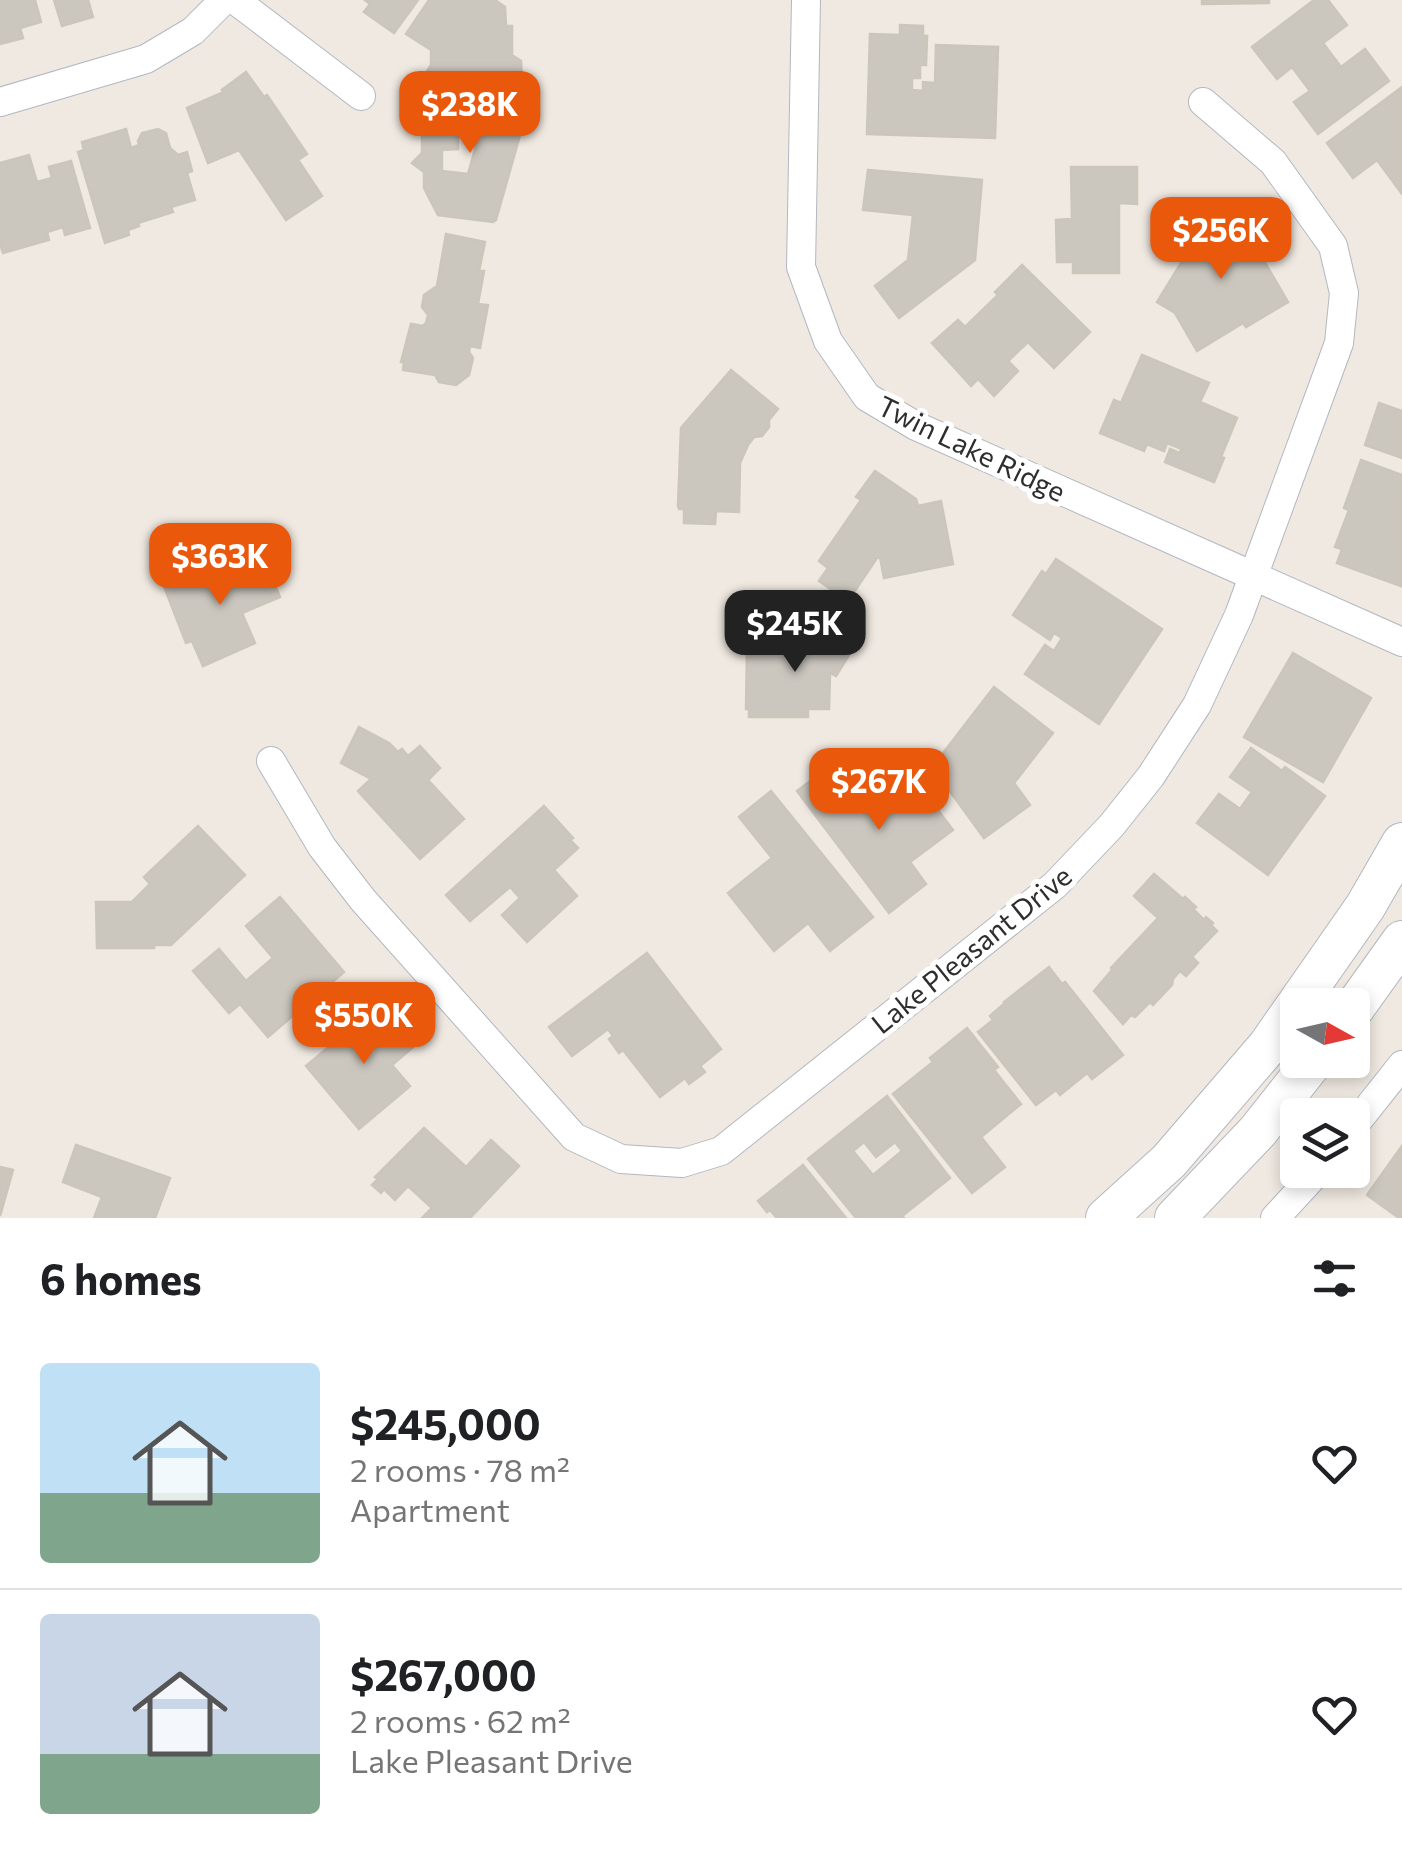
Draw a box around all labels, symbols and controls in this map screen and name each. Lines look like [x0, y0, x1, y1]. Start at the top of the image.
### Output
pin: $238K [400, 71, 540, 156]
text: $238K [421, 83, 519, 123]
pin: $256K [1151, 197, 1291, 282]
text: $256K [1172, 209, 1270, 249]
street label: Twin Lake Ridge [873, 388, 1071, 508]
pin: $363K [150, 523, 290, 608]
text: $363K [171, 535, 269, 575]
pin: $245K [725, 590, 865, 675]
text: $245K [747, 602, 843, 642]
pin: $267K [809, 748, 949, 833]
text: $267K [831, 760, 927, 800]
street label: Lake Pleasant Drive [864, 858, 1078, 1040]
pin: $550K [294, 982, 434, 1067]
north arrow [1280, 988, 1370, 1078]
map controls [1280, 988, 1370, 1188]
text: $550K [314, 994, 414, 1034]
button: layers [1280, 1098, 1370, 1188]
icon: filters [1307, 1251, 1362, 1306]
text: 6 homes [40, 1252, 202, 1304]
text: $245,000 [350, 1397, 541, 1449]
icon: home [120, 1403, 240, 1523]
icon: heart [1307, 1436, 1362, 1491]
text: 2 rooms · 78 m² [350, 1449, 570, 1489]
text: Apartment [350, 1489, 510, 1529]
text: $267,000 [350, 1648, 537, 1700]
icon: home [120, 1654, 240, 1774]
icon: heart [1307, 1687, 1362, 1742]
text: 2 rooms · 62 m² [350, 1700, 571, 1740]
text: Lake Pleasant Drive [350, 1740, 633, 1780]

